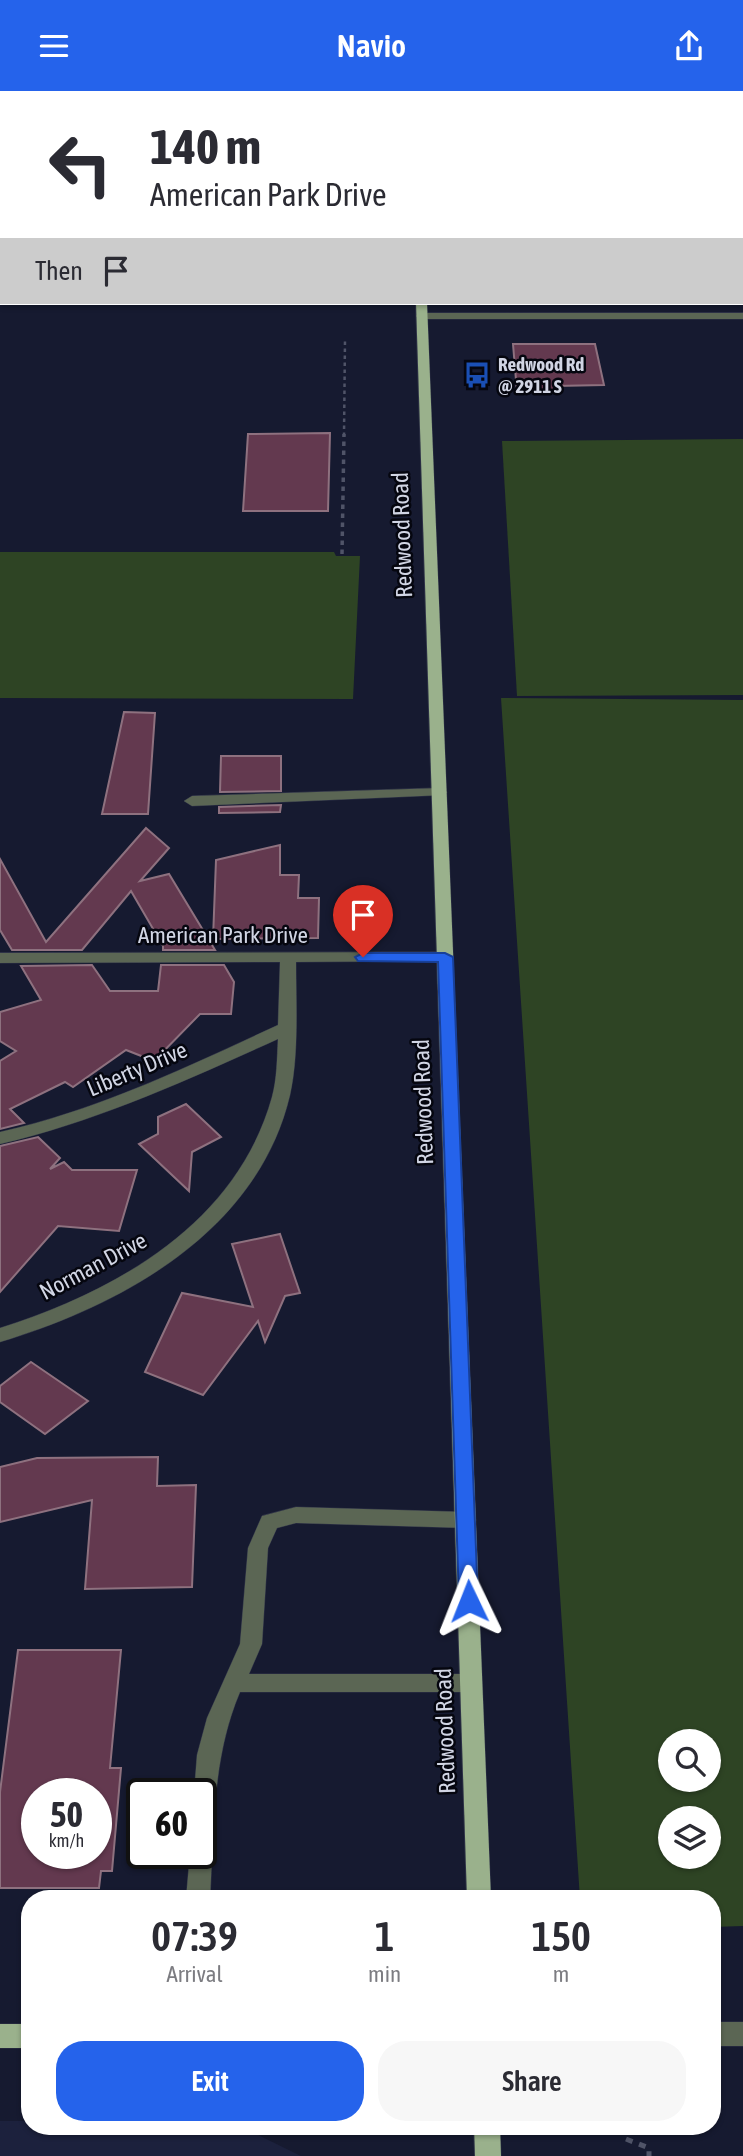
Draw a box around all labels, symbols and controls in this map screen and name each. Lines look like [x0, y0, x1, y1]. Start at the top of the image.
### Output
icon: menu [35, 27, 73, 65]
text: Navio [337, 27, 406, 64]
icon: share [670, 27, 708, 65]
text: 140 m [150, 118, 261, 174]
icon: left [35, 119, 126, 210]
text: American Park Drive [150, 176, 387, 213]
icon: arrive [97, 252, 135, 290]
text: Then [35, 256, 83, 286]
place label: Redwood Rd @ 2911 S [498, 353, 584, 397]
bus stop icon: Redwood Rd @ 2911 S [462, 360, 492, 390]
street label: Redwood Road [387, 472, 417, 598]
pin [333, 885, 393, 957]
icon: arrive [344, 896, 382, 934]
street label: American Park Drive [138, 922, 308, 948]
street label: Liberty Drive [83, 1036, 191, 1102]
street label: Redwood Road [408, 1039, 438, 1165]
street label: Norman Drive [35, 1227, 151, 1305]
position arrow [432, 1564, 506, 1638]
street label: Redwood Road [430, 1668, 460, 1794]
map controls [658, 1729, 721, 1869]
button: search [658, 1729, 721, 1792]
speed limit sign: 60 [126, 1778, 217, 1869]
text: 50 [50, 1794, 83, 1834]
button: layers [658, 1806, 721, 1869]
text: km/h [49, 1830, 84, 1851]
text: 07:39 [151, 1912, 238, 1960]
text: 1 [375, 1912, 394, 1960]
text: 150 [531, 1912, 591, 1960]
text: Arrival [166, 1961, 223, 1987]
text: min [368, 1961, 401, 1987]
text: m [553, 1961, 569, 1987]
button: Exit [56, 2041, 364, 2121]
button: Share [378, 2041, 686, 2121]

